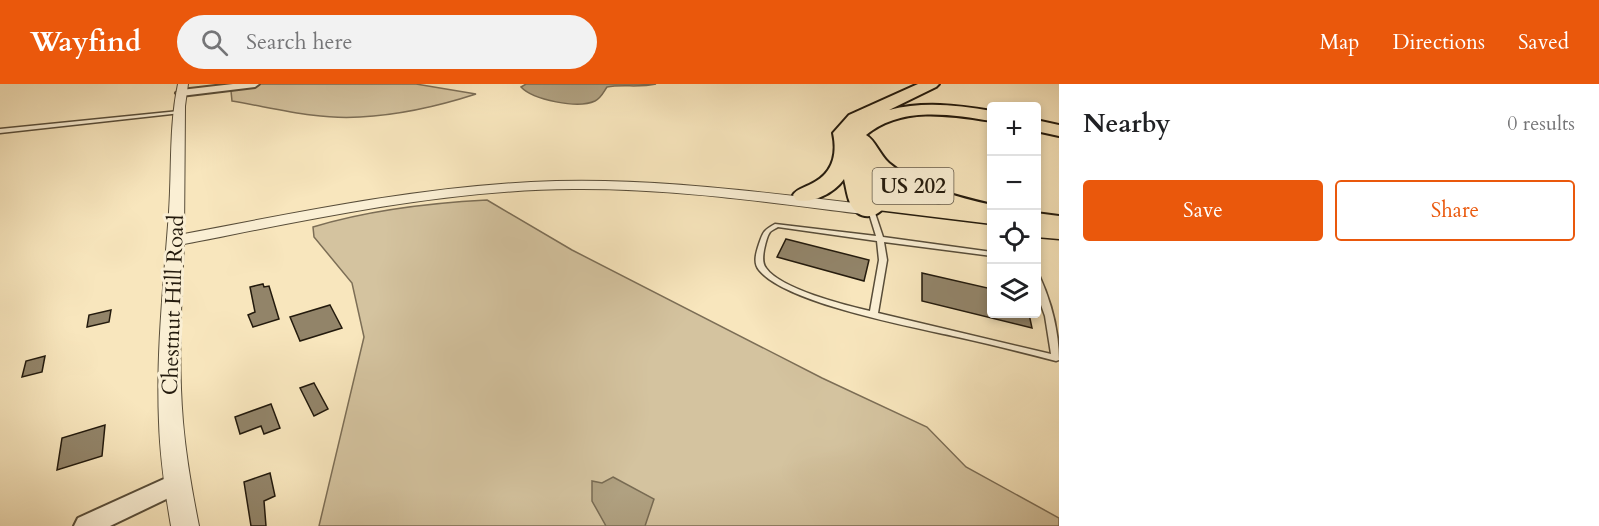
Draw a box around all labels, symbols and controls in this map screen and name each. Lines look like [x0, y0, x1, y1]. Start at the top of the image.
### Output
search box [177, 15, 597, 69]
text: Wayfind [30, 23, 141, 61]
icon: search [198, 26, 231, 59]
text: Search here [246, 27, 353, 57]
text: Map [1319, 28, 1359, 57]
text: Directions [1392, 28, 1485, 57]
text: Saved [1518, 28, 1569, 57]
map controls [987, 102, 1041, 318]
button: + [987, 102, 1041, 156]
text: Nearby [1083, 106, 1171, 141]
text: 0 results [1507, 110, 1575, 137]
button: − [987, 156, 1041, 210]
road number: US 202 [872, 168, 954, 204]
button: Save [1083, 180, 1323, 241]
button: Share [1335, 180, 1575, 241]
button: locate [987, 210, 1041, 264]
street label: Chestnut Hill Road [155, 214, 191, 396]
button: layers [987, 264, 1041, 318]

